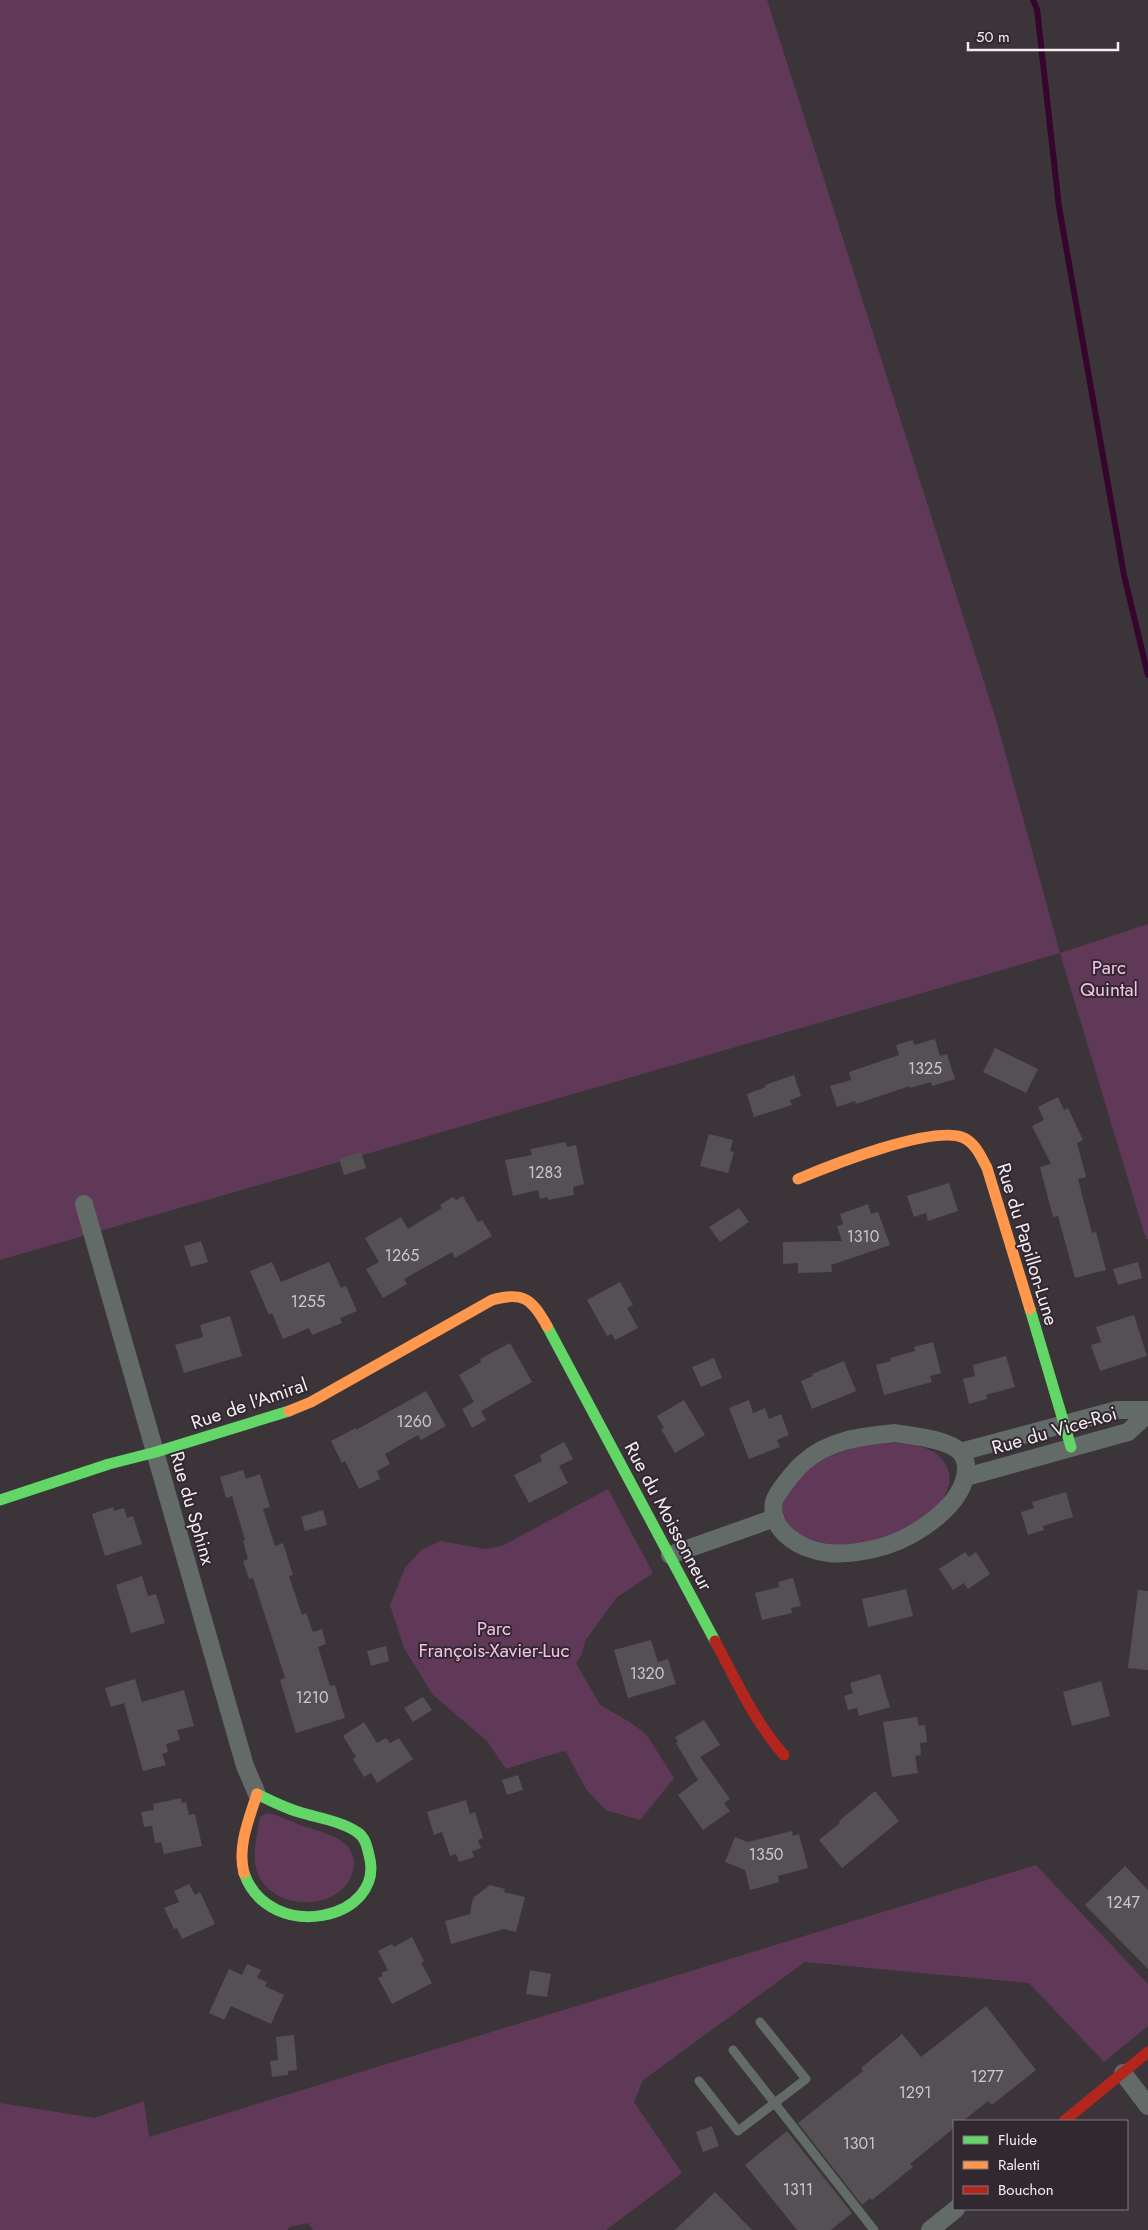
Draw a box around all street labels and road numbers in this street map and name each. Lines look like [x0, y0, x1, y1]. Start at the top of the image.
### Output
street label: Rue du Papillon-Lune [990, 1160, 1065, 1329]
street label: Rue de l'Amiral [187, 1371, 311, 1436]
street label: Rue du Vice-Roi [988, 1400, 1120, 1461]
street label: Rue du Moissonneur [618, 1437, 719, 1596]
street label: Rue du Sphinx [163, 1448, 222, 1568]

